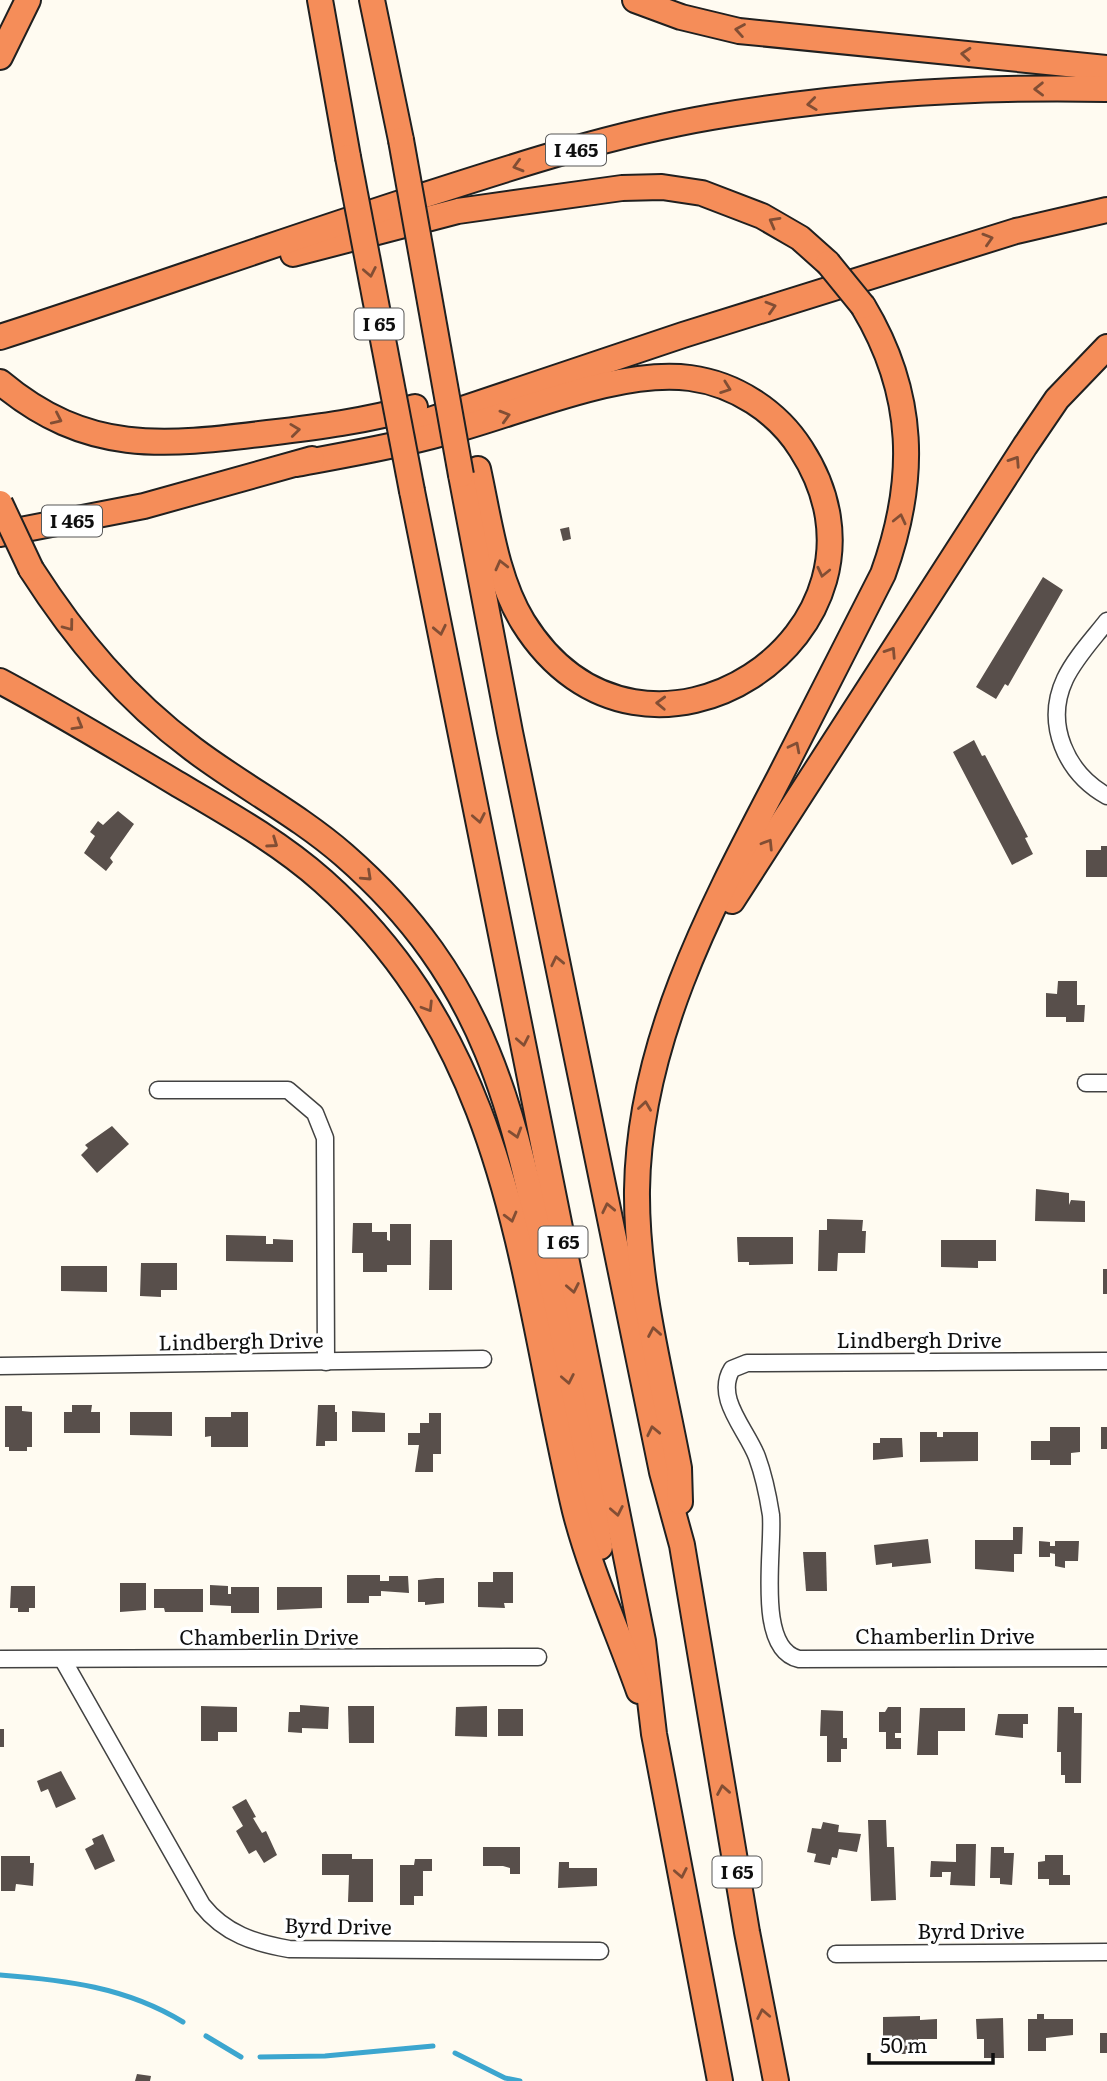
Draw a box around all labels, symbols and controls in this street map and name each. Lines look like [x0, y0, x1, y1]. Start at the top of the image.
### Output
one-way arrow [734, 24, 746, 39]
one-way arrow [960, 47, 972, 62]
one-way arrow [1033, 81, 1044, 97]
one-way arrow [806, 96, 818, 111]
road number: I 465 [546, 134, 606, 166]
one-way arrow [512, 158, 524, 173]
one-way arrow [769, 217, 781, 230]
one-way arrow [982, 233, 994, 248]
one-way arrow [361, 266, 376, 278]
one-way arrow [765, 301, 777, 315]
road number: I 65 [354, 308, 404, 340]
one-way arrow [719, 380, 731, 394]
one-way arrow [499, 409, 511, 424]
one-way arrow [50, 411, 62, 425]
one-way arrow [289, 422, 301, 437]
one-way arrow [1006, 456, 1019, 469]
road number: I 465 [42, 506, 102, 536]
one-way arrow [891, 513, 906, 525]
one-way arrow [495, 559, 509, 571]
one-way arrow [817, 566, 832, 578]
one-way arrow [61, 618, 73, 631]
one-way arrow [432, 624, 447, 636]
one-way arrow [883, 647, 896, 660]
one-way arrow [655, 695, 666, 710]
one-way arrow [71, 716, 84, 729]
one-way arrow [787, 742, 800, 754]
one-way arrow [470, 812, 485, 824]
one-way arrow [265, 834, 278, 847]
one-way arrow [760, 838, 773, 851]
one-way arrow [359, 868, 372, 881]
one-way arrow [550, 955, 565, 967]
one-way arrow [419, 999, 432, 1012]
one-way arrow [515, 1035, 530, 1047]
one-way arrow [637, 1100, 652, 1112]
one-way arrow [508, 1126, 523, 1138]
one-way arrow [601, 1202, 616, 1214]
one-way arrow [503, 1211, 517, 1223]
road number: I 65 [538, 1226, 588, 1258]
one-way arrow [564, 1282, 579, 1294]
street label: Lindbergh Drive [158, 1323, 324, 1356]
street label: Lindbergh Drive [836, 1323, 1002, 1354]
one-way arrow [647, 1326, 662, 1338]
one-way arrow [559, 1373, 574, 1385]
one-way arrow [647, 1425, 662, 1437]
one-way arrow [609, 1505, 624, 1517]
street label: Chamberlin Drive [855, 1619, 1035, 1650]
street label: Chamberlin Drive [179, 1620, 359, 1651]
one-way arrow [716, 1784, 731, 1796]
road number: I 65 [712, 1856, 762, 1888]
one-way arrow [673, 1867, 688, 1879]
street label: Byrd Drive [284, 1908, 392, 1941]
street label: Byrd Drive [917, 1914, 1025, 1945]
one-way arrow [756, 2008, 771, 2020]
scale bar [869, 2022, 993, 2066]
text: 50 m [880, 2028, 927, 2059]

